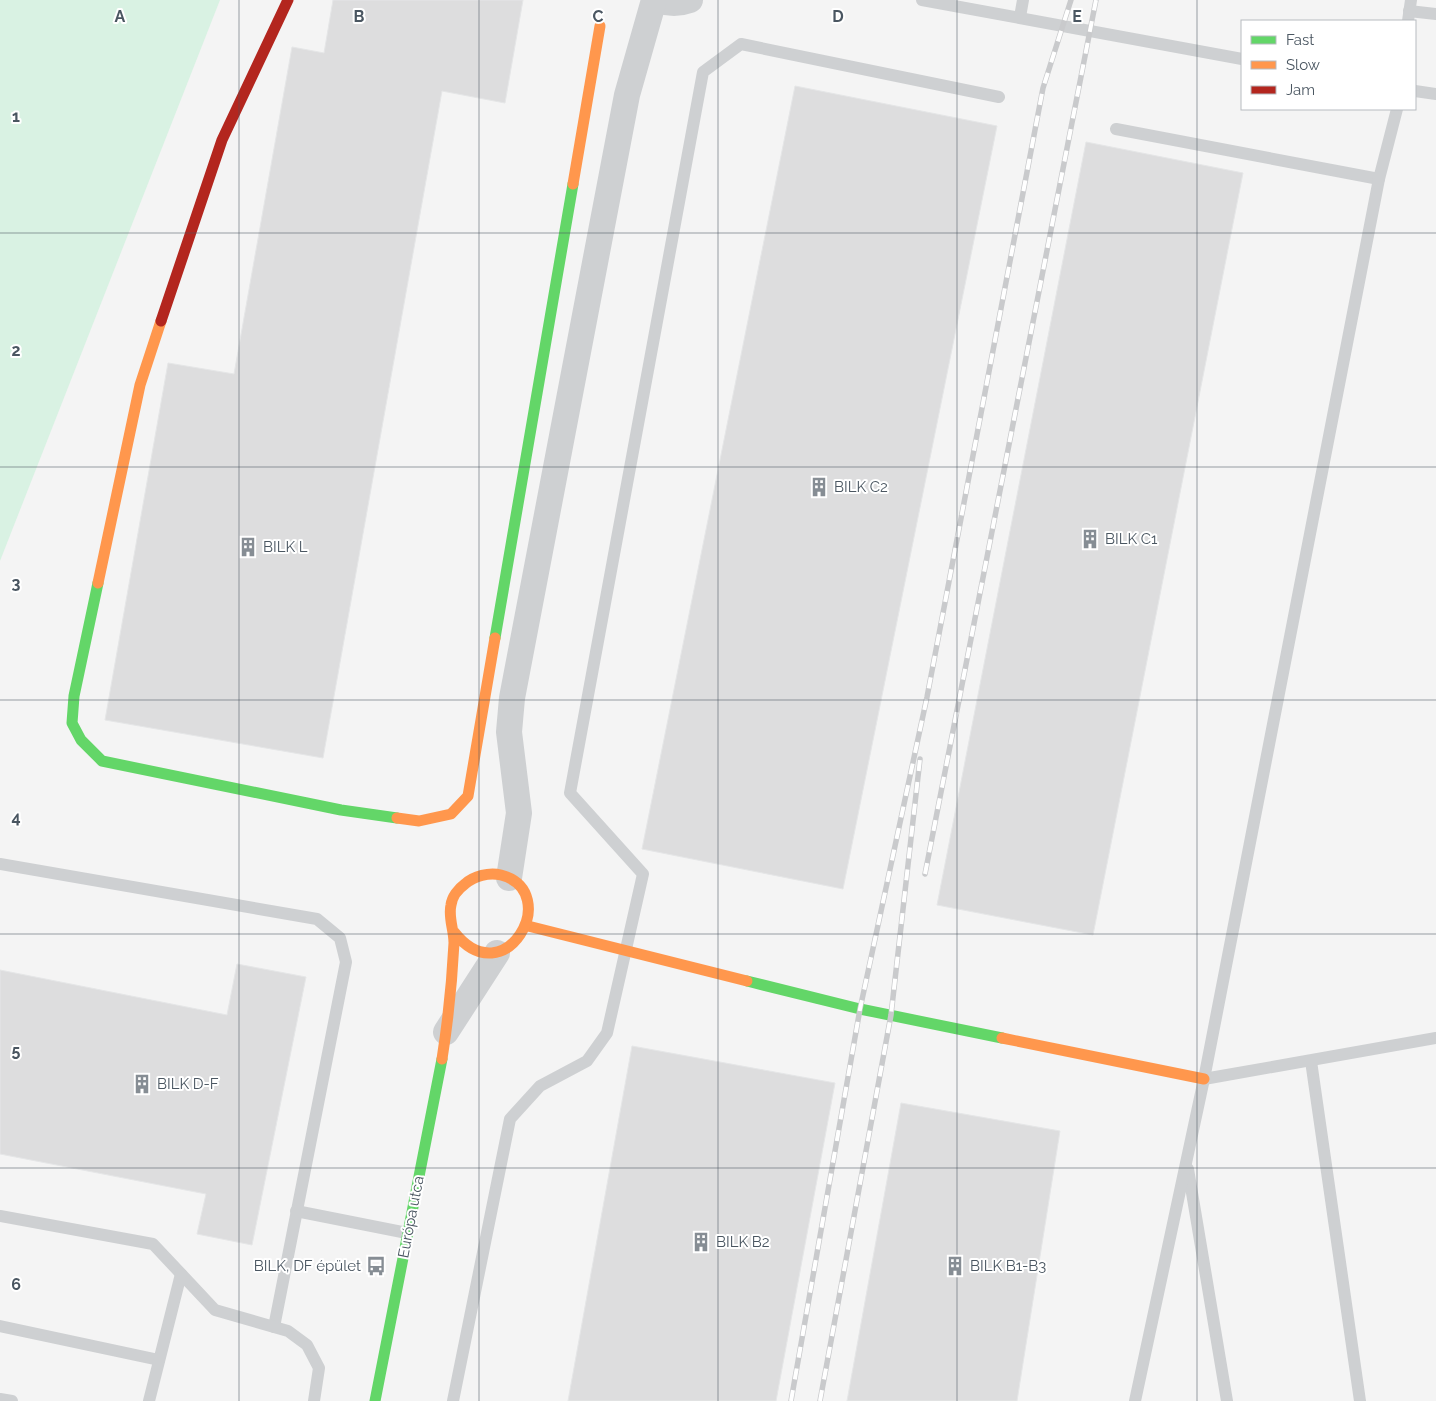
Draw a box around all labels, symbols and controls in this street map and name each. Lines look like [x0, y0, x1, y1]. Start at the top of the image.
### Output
text: A [115, 7, 126, 26]
text: B [354, 7, 365, 26]
text: C [593, 7, 604, 26]
text: D [832, 7, 844, 26]
text: E [1072, 7, 1082, 26]
legend [1241, 20, 1416, 110]
text: Fast [1286, 31, 1314, 49]
text: Slow [1286, 56, 1320, 74]
text: Jam [1286, 81, 1315, 99]
text: 1 [12, 107, 20, 126]
text: 2 [11, 341, 21, 360]
building icon: BILK C2 [808, 476, 830, 498]
place label: BILK C2 [834, 478, 888, 496]
building icon: BILK C1 [1079, 528, 1101, 550]
place label: BILK C1 [1105, 530, 1158, 548]
building icon: BILK L [237, 536, 259, 558]
place label: BILK L [263, 538, 308, 556]
text: 3 [12, 574, 21, 593]
text: 4 [11, 808, 21, 827]
text: 5 [12, 1041, 21, 1060]
building icon: BILK D-F [131, 1073, 153, 1095]
place label: BILK D-F [157, 1075, 219, 1093]
street label: Európa utca [394, 1174, 428, 1260]
building icon: BILK B2 [690, 1231, 712, 1253]
place label: BILK B2 [716, 1233, 770, 1251]
bus stop icon: BILK, DF épület [365, 1255, 387, 1277]
building icon: BILK B1-B3 [944, 1255, 966, 1277]
place label: BILK, DF épület [254, 1257, 361, 1275]
place label: BILK B1-B3 [970, 1257, 1046, 1275]
text: 6 [11, 1275, 21, 1294]

